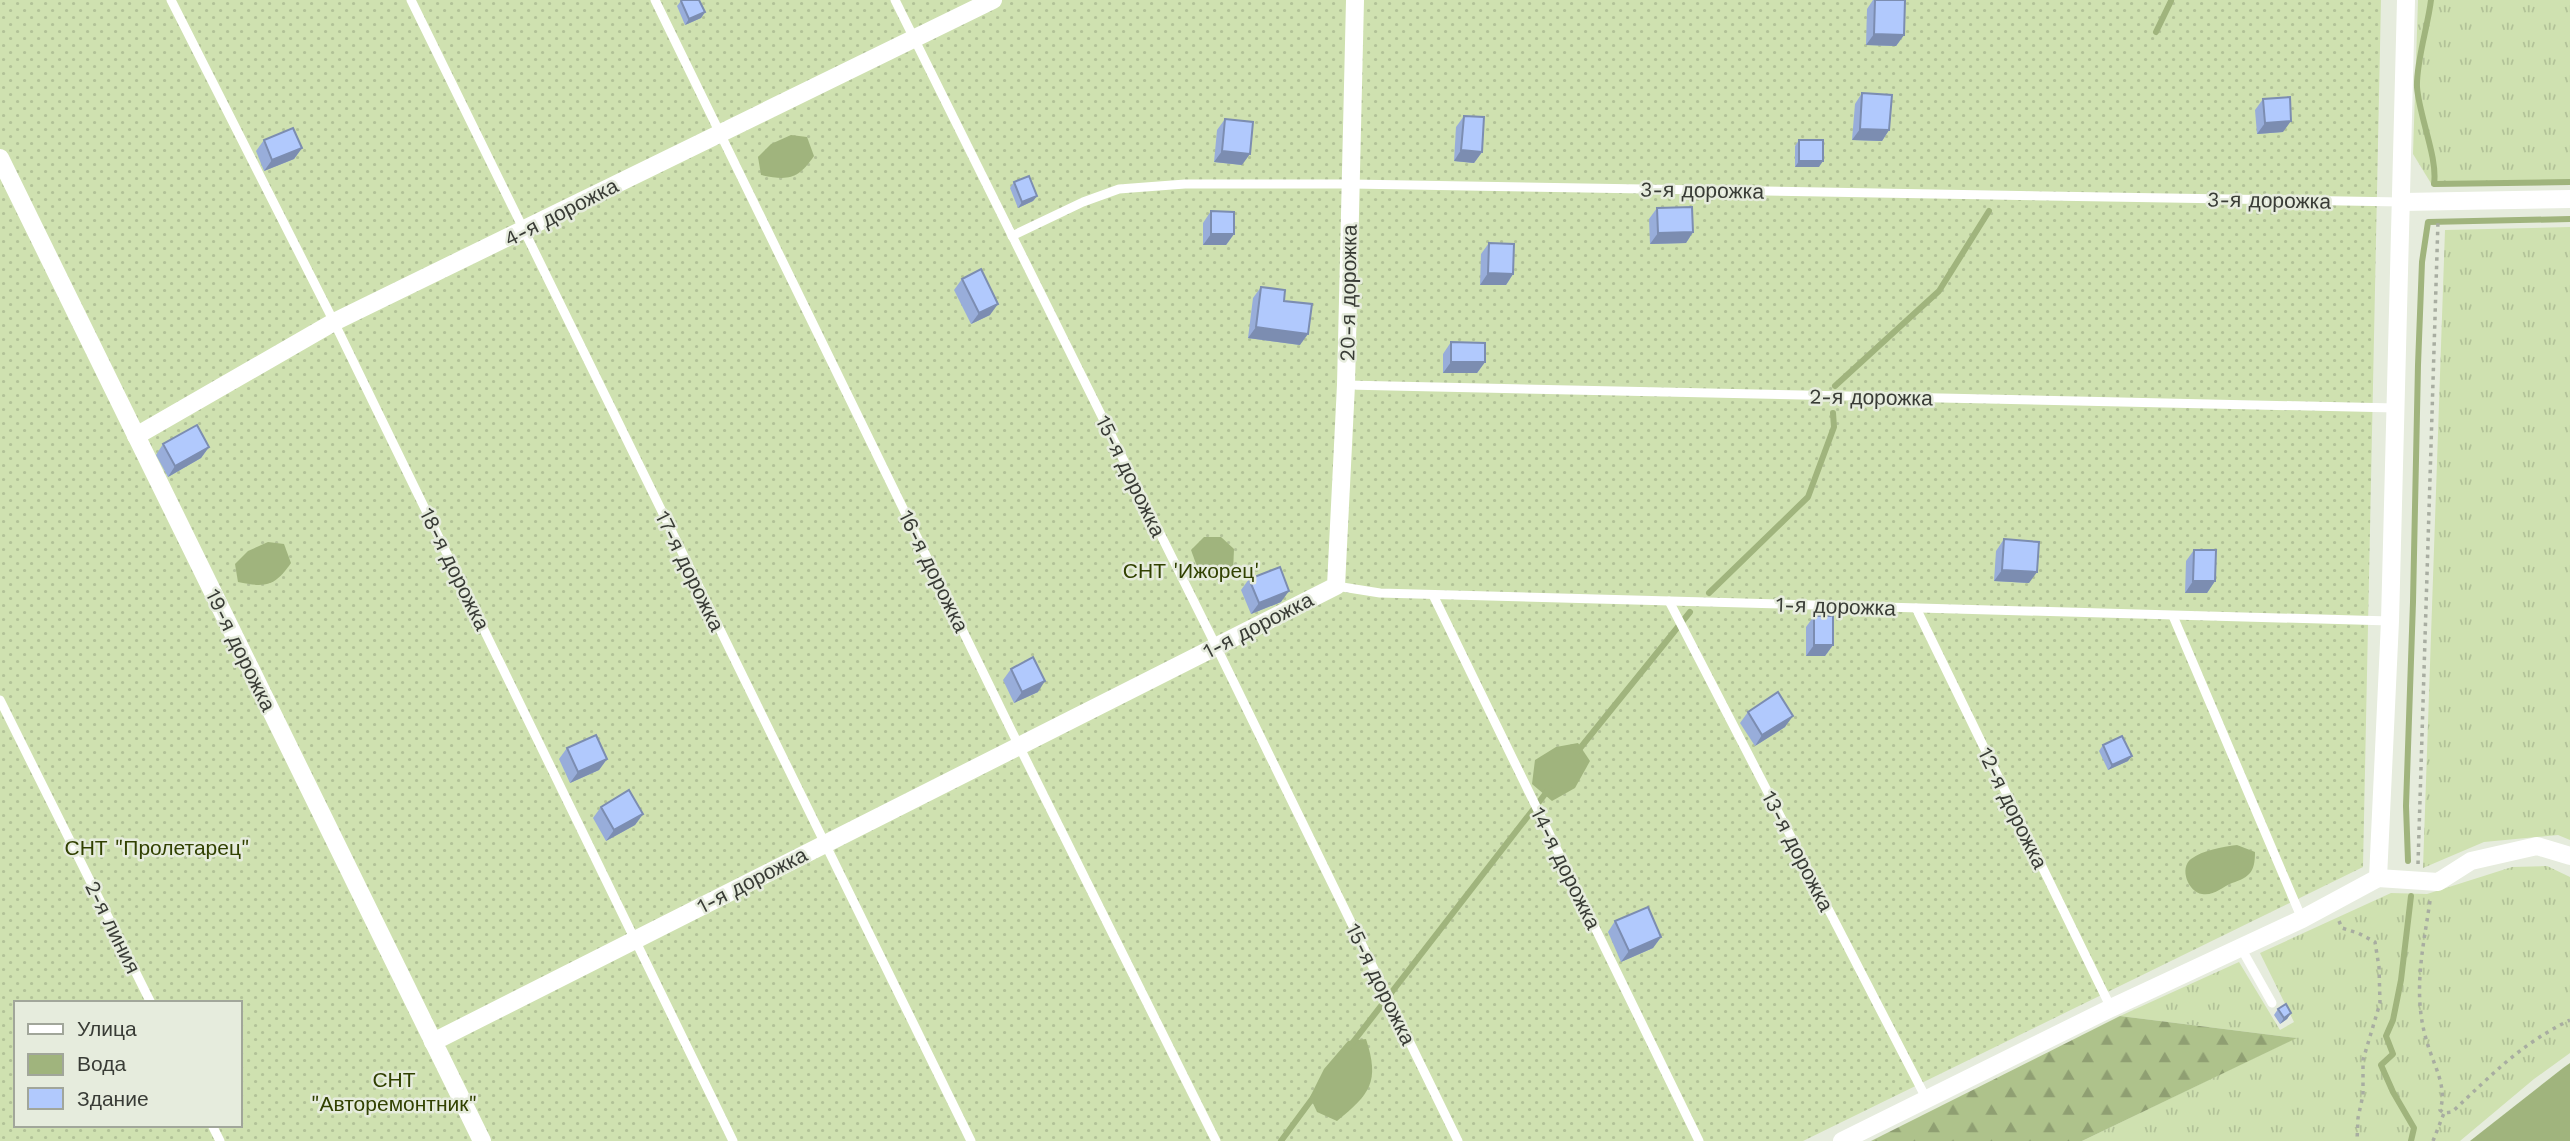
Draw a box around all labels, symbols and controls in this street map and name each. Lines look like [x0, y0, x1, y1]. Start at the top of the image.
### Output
street label: 4-я дорожка [500, 172, 622, 251]
street label: 3-я дорожка [1640, 176, 1764, 204]
street label: 3-я дорожка [2207, 186, 2331, 214]
street label: 20-я дорожка [1334, 224, 1362, 362]
street label: 2-я дорожка [1809, 383, 1933, 411]
street label: 15-я дорожка [1091, 411, 1171, 541]
street label: 18-я дорожка [415, 504, 495, 634]
street label: 16-я дорожка [894, 506, 974, 636]
street label: 17-я дорожка [650, 507, 730, 635]
park label: СНТ 'Ижорец' [1123, 558, 1259, 583]
street label: 19-я дорожка [201, 585, 281, 715]
street label: 1-я дорожка [1199, 587, 1317, 663]
street label: 1-я дорожка [1776, 591, 1897, 621]
street label: 12-я дорожка [1973, 743, 2053, 873]
street label: 13-я дорожка [1757, 786, 1839, 916]
street label: 14-я дорожка [1526, 803, 1606, 933]
park label: СНТ "Пролетарец" [65, 835, 249, 860]
street label: 1-я дорожка [693, 842, 811, 918]
street label: 2-я линия [80, 877, 146, 977]
street label: 15-я дорожка [1341, 919, 1421, 1049]
legend [14, 1001, 242, 1127]
text: Улица [77, 1016, 137, 1041]
text: Вода [77, 1051, 126, 1076]
park label: СНТ "Авторемонтник" [311, 1067, 477, 1116]
text: Здание [77, 1086, 149, 1111]

